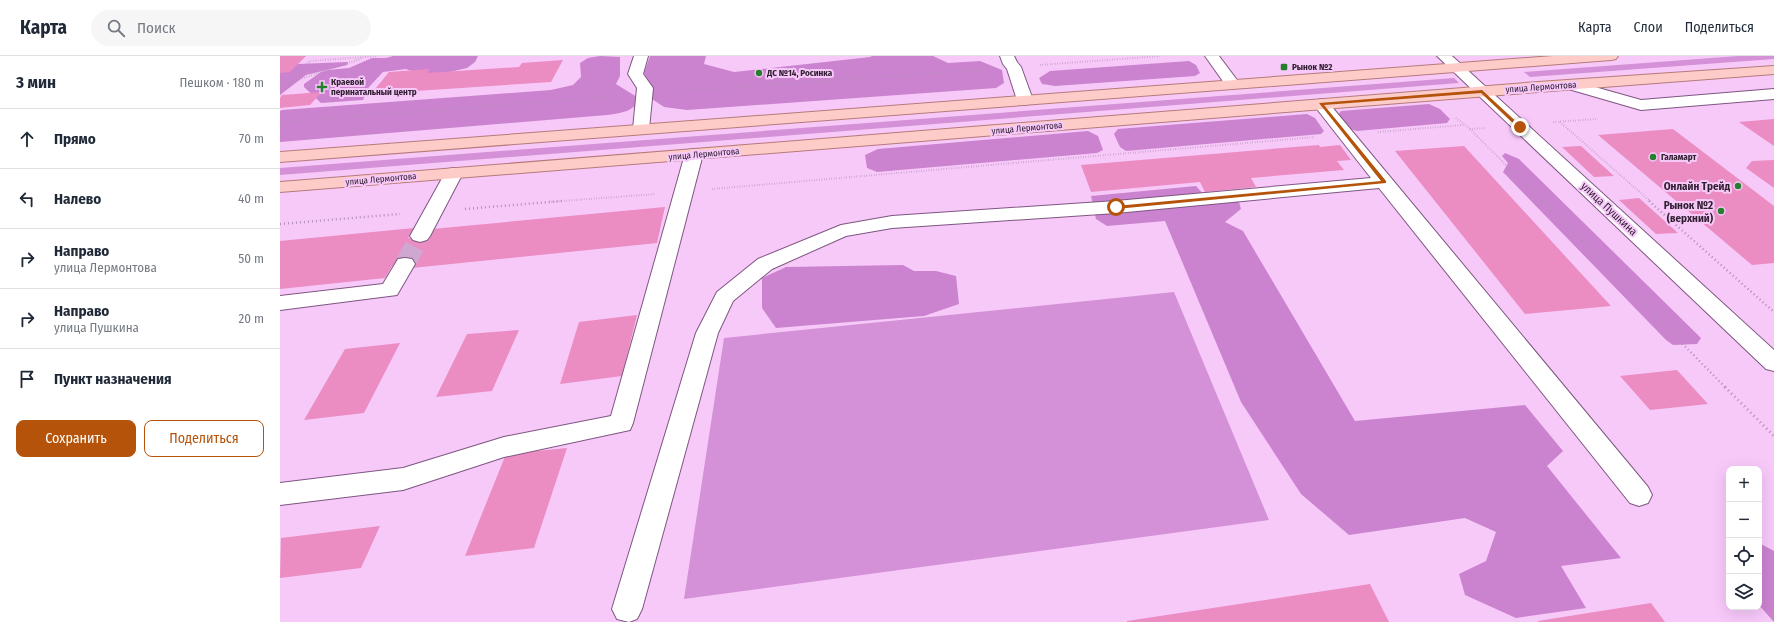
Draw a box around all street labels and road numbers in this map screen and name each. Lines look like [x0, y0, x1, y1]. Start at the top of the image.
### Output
street label: улица Лермонтова [1505, 79, 1577, 94]
street label: улица Лермонтова [991, 120, 1063, 136]
street label: улица Лермонтова [668, 146, 740, 162]
street label: улица Лермонтова [345, 171, 417, 187]
street label: улица Пушкина [1578, 180, 1640, 238]

